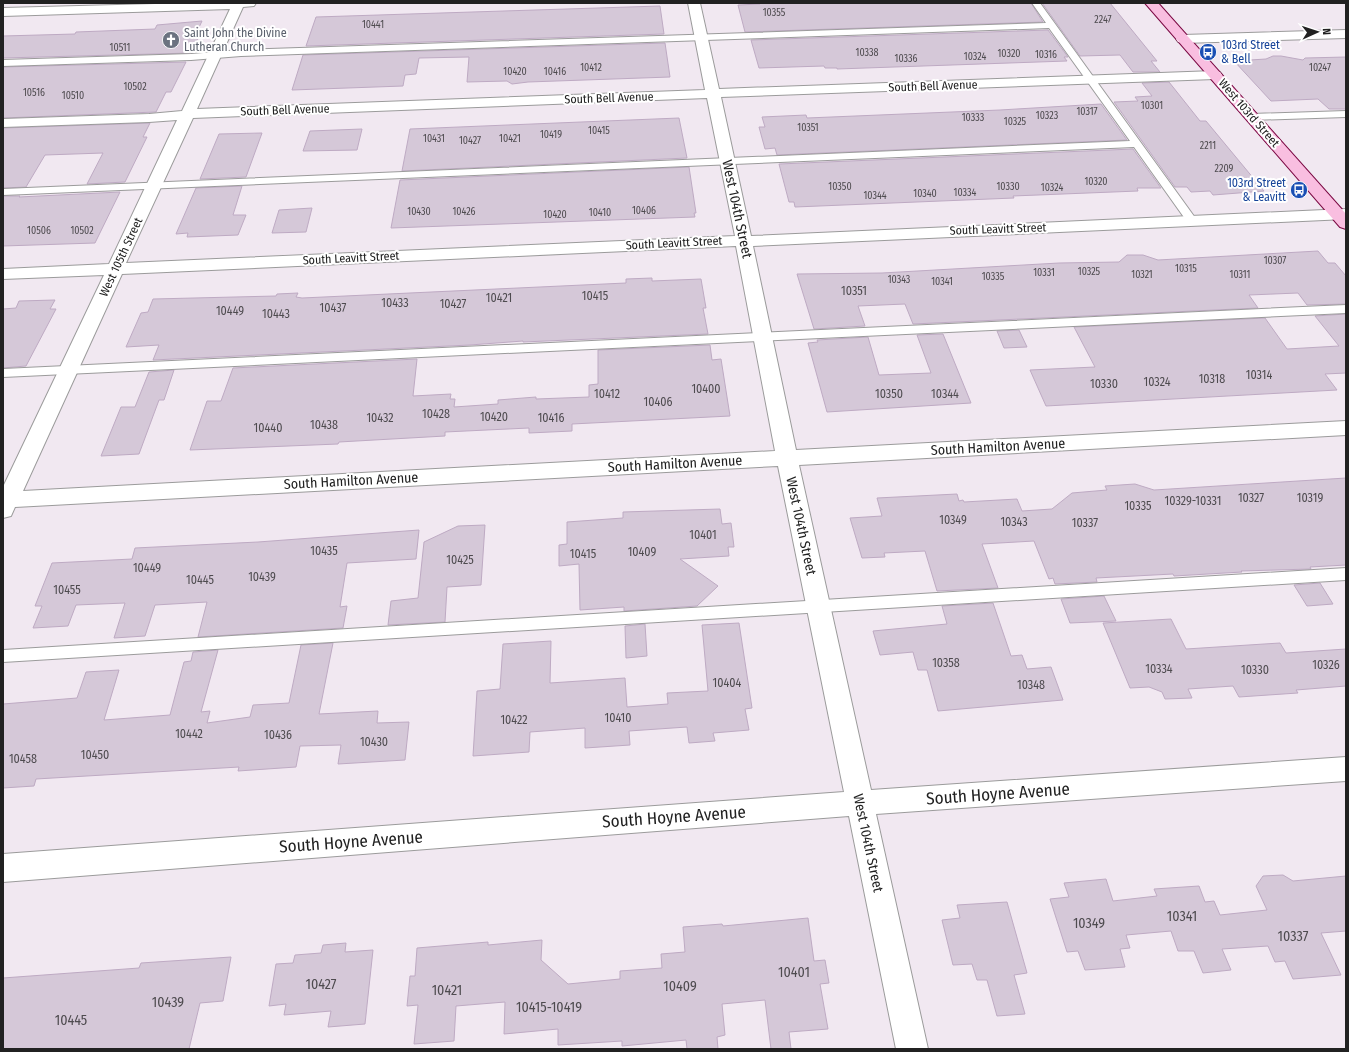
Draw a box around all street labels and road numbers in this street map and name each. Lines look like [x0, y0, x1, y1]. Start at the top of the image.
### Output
street label: West 103rd Street [1216, 76, 1282, 150]
street label: South Bell Avenue [888, 77, 978, 95]
street label: South Bell Avenue [564, 89, 654, 107]
street label: South Bell Avenue [240, 101, 330, 119]
street label: West 104th Street [718, 158, 756, 260]
street label: West 105th Street [97, 215, 145, 299]
street label: South Leavitt Street [949, 220, 1047, 238]
street label: South Leavitt Street [625, 233, 723, 253]
street label: South Leavitt Street [302, 248, 400, 268]
street label: South Hamilton Avenue [930, 435, 1066, 459]
street label: South Hamilton Avenue [607, 452, 743, 476]
street label: South Hamilton Avenue [283, 469, 419, 493]
street label: West 104th Street [782, 475, 820, 577]
street label: South Hoyne Avenue [925, 779, 1071, 809]
street label: West 104th Street [849, 792, 887, 894]
street label: South Hoyne Avenue [601, 802, 747, 832]
street label: South Hoyne Avenue [278, 827, 424, 857]

